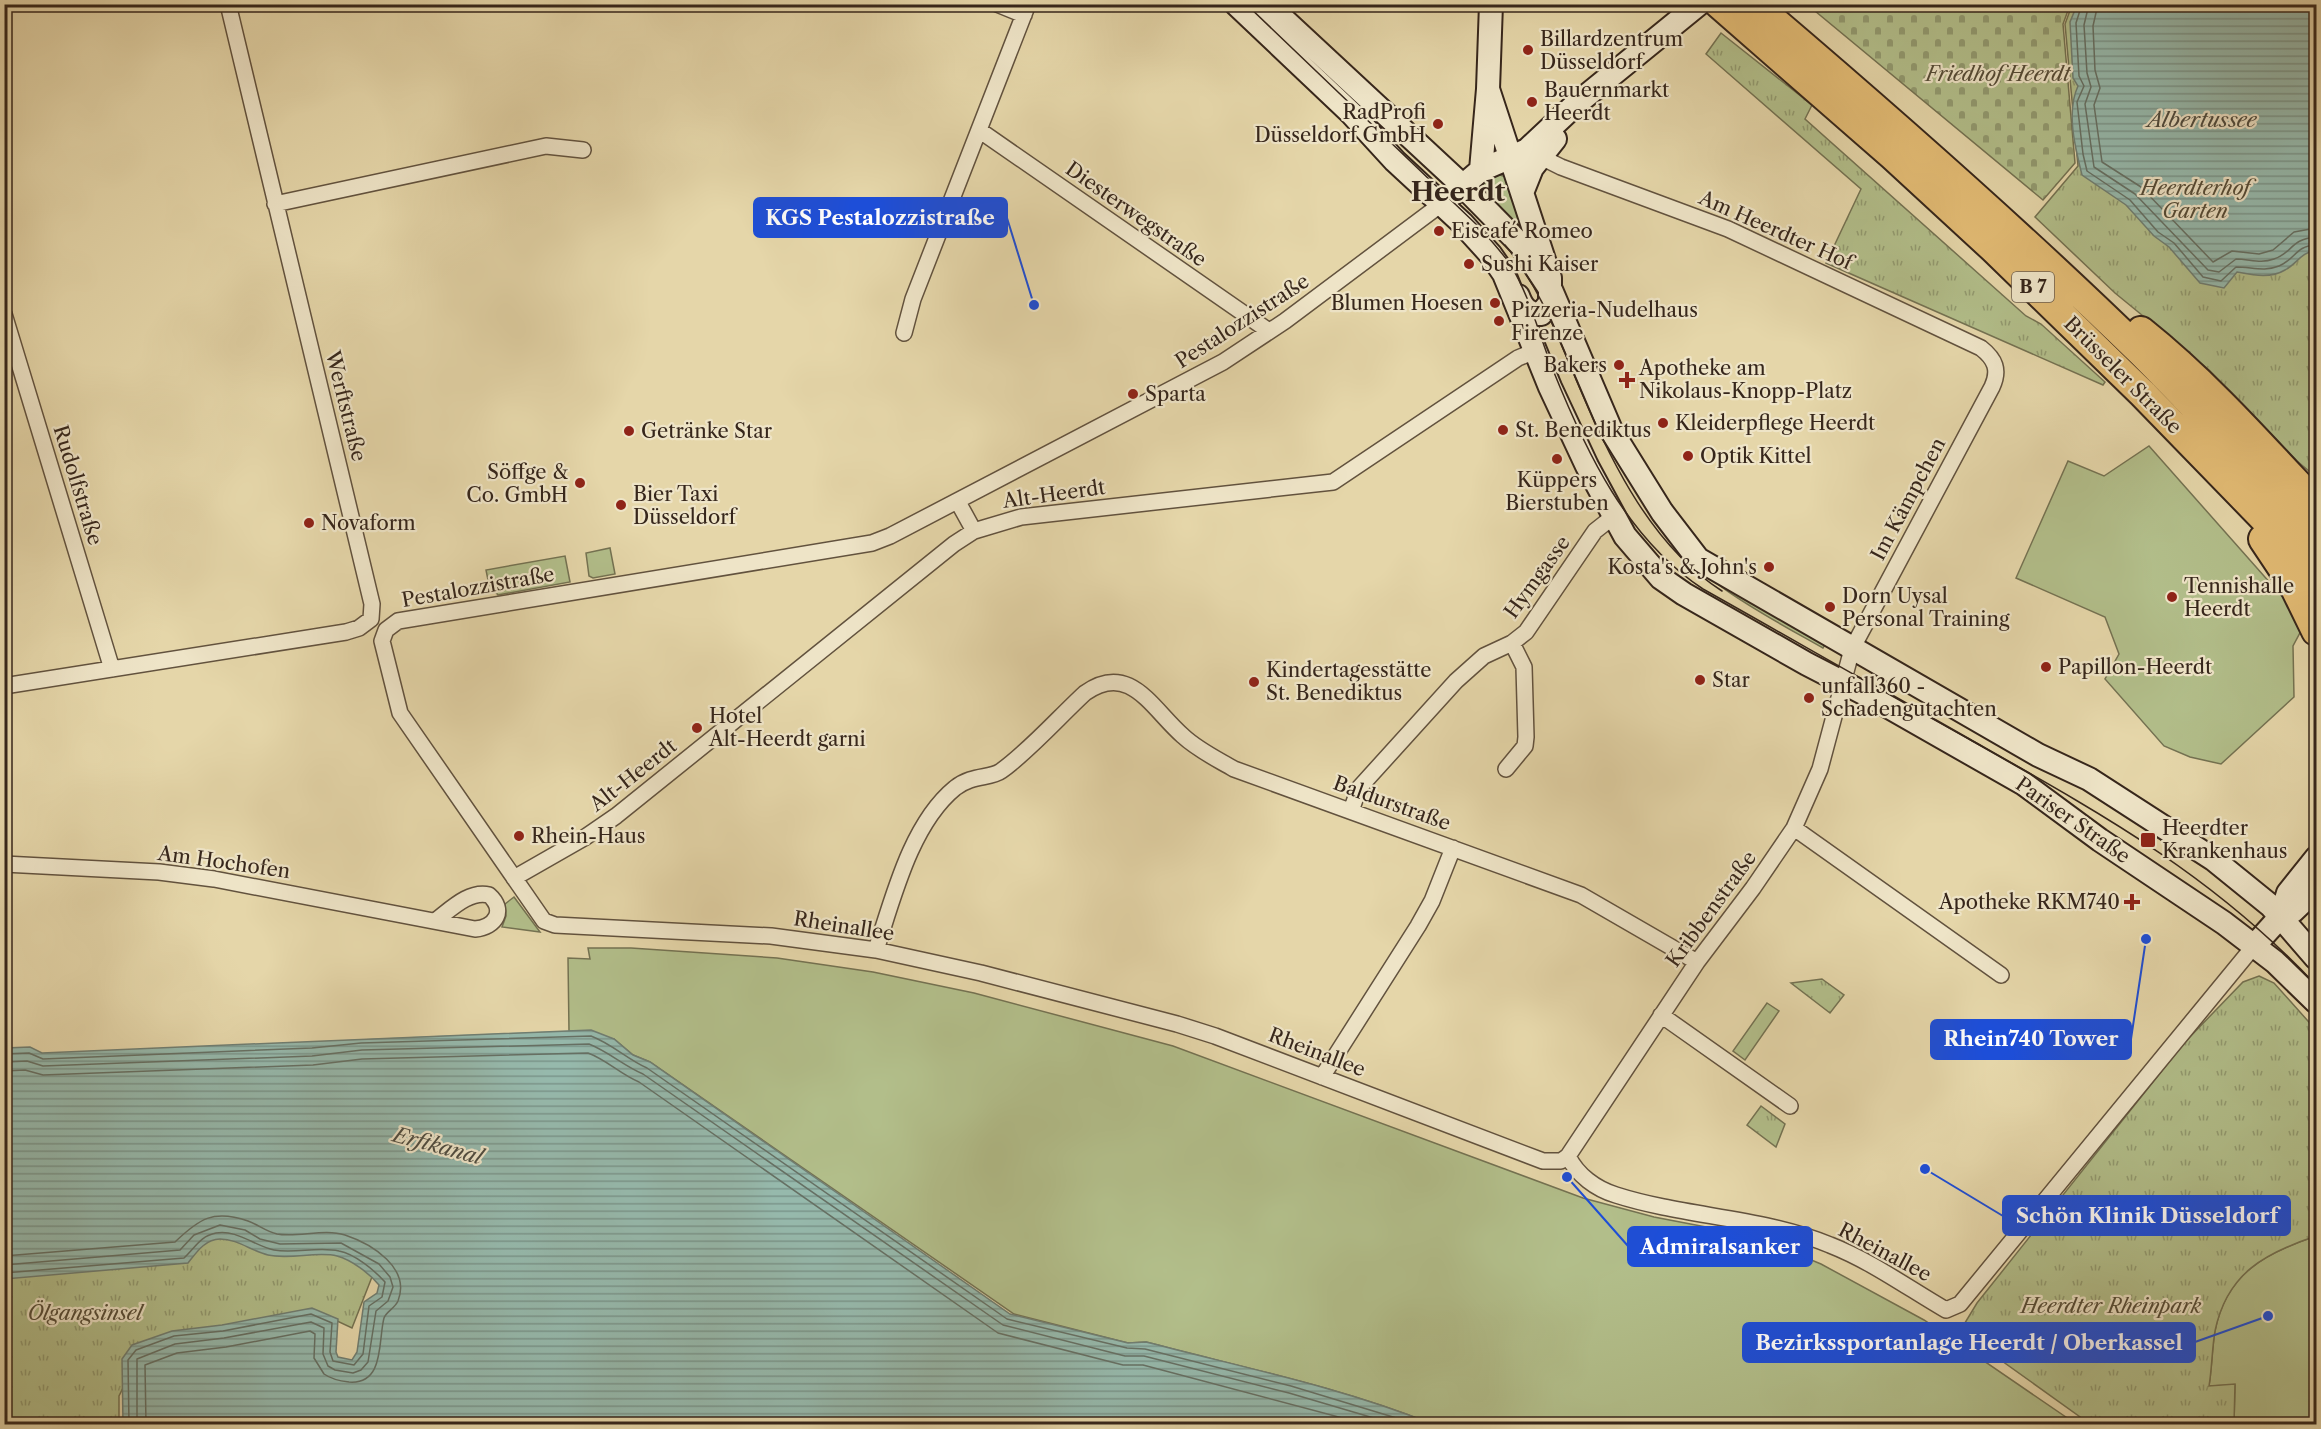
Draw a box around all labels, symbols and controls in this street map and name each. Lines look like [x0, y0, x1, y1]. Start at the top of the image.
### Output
place label: Billardzentrum Düsseldorf [1540, 27, 1684, 74]
marker: Billardzentrum Düsseldorf [1521, 43, 1535, 57]
park label: Friedhof Heerdt [1924, 62, 2071, 86]
place label: Bauernmarkt Heerdt [1544, 78, 1669, 125]
marker: Bauernmarkt Heerdt [1525, 95, 1539, 109]
place label: RadProfi Düsseldorf GmbH [1254, 100, 1426, 147]
water label: Albertussee [2144, 107, 2258, 132]
marker: RadProfi Düsseldorf GmbH [1431, 117, 1445, 131]
street label: Diesterwegstraße [1061, 157, 1211, 271]
district label: Heerdt [1411, 176, 1506, 208]
park label: Heerdterhof Garten [2138, 176, 2257, 223]
street label: Am Heerdter Hof [1694, 185, 1859, 276]
callout: KGS Pestalozzistraße [754, 198, 1007, 237]
text: KGS Pestalozzistraße [765, 205, 995, 230]
place label: Eiscafé Romeo [1451, 219, 1593, 243]
marker: Eiscafé Romeo [1432, 224, 1446, 238]
place label: Sushi Kaiser [1481, 252, 1599, 276]
marker: Sushi Kaiser [1462, 257, 1476, 271]
street label: Pestalozzistraße [1171, 269, 1313, 373]
road number: B 7 [2012, 272, 2054, 302]
place label: Blumen Hoesen [1331, 291, 1483, 315]
marker: Blumen Hoesen [1488, 296, 1502, 310]
place label: Pizzeria-Nudelhaus Firenze [1511, 298, 1698, 345]
street label: Brüsseler Straße [2059, 311, 2187, 439]
marker: Pizzeria-Nudelhaus Firenze [1492, 314, 1506, 328]
street label: Werftstraße [320, 347, 371, 464]
place label: Bakers [1543, 353, 1607, 377]
place label: Apotheke am Nikolaus-Knopp-Platz [1638, 356, 1852, 403]
marker: Bakers [1612, 358, 1626, 372]
marker: Apotheke am Nikolaus-Knopp-Platz [1620, 373, 1634, 387]
place label: Sparta [1145, 382, 1206, 406]
marker: Sparta [1126, 387, 1140, 401]
place label: Kleiderpflege Heerdt [1675, 411, 1875, 435]
marker: Kleiderpflege Heerdt [1656, 416, 1670, 430]
place label: St. Benediktus [1515, 418, 1651, 442]
place label: Getränke Star [641, 419, 773, 443]
street label: Rudolfstraße [48, 422, 108, 548]
marker: St. Benediktus [1496, 423, 1510, 437]
marker: Getränke Star [622, 424, 636, 438]
street label: Im Kämpchen [1866, 433, 1951, 564]
place label: Optik Kittel [1700, 444, 1812, 468]
marker: Optik Kittel [1681, 449, 1695, 463]
marker: Küppers Bierstuben [1550, 452, 1564, 466]
place label: Söffge & Co. GmbH [466, 460, 568, 507]
place label: Küppers Bierstuben [1505, 468, 1609, 515]
street label: Alt-Heerdt [1000, 475, 1107, 513]
marker: Söffge & Co. GmbH [573, 476, 587, 490]
place label: Bier Taxi Düsseldorf [633, 482, 739, 529]
marker: Bier Taxi Düsseldorf [614, 498, 628, 512]
place label: Novaform [321, 511, 416, 535]
marker: Novaform [302, 516, 316, 530]
street label: Hymgasse [1499, 531, 1575, 623]
place label: Kosta's & John's [1608, 555, 1757, 579]
marker: Kosta's & John's [1762, 560, 1776, 574]
street label: Pestalozzistraße [400, 562, 556, 612]
place label: Tennishalle Heerdt [2184, 574, 2294, 621]
place label: Dorn Uysal Personal Training [1842, 584, 2010, 631]
marker: Tennishalle Heerdt [2165, 590, 2179, 604]
marker: Dorn Uysal Personal Training [1823, 600, 1837, 614]
place label: Papillon-Heerdt [2058, 655, 2212, 679]
place label: Kindertagesstätte St. Benediktus [1266, 658, 1432, 705]
marker: Papillon-Heerdt [2039, 660, 2053, 674]
place label: Star [1712, 668, 1751, 692]
marker: Star [1693, 673, 1707, 687]
place label: unfall360 - Schadengutachten [1821, 674, 1997, 721]
marker: Kindertagesstätte St. Benediktus [1247, 675, 1261, 689]
marker: unfall360 - Schadengutachten [1802, 691, 1816, 705]
place label: Hotel Alt-Heerdt garni [708, 704, 866, 751]
marker: Hotel Alt-Heerdt garni [690, 721, 704, 735]
street label: Alt-Heerdt [584, 734, 681, 817]
street label: Baldurstraße [1330, 771, 1454, 835]
street label: Pariser Straße [2011, 772, 2135, 868]
place label: Heerdter Krankenhaus [2162, 816, 2288, 863]
place label: Rhein-Haus [531, 824, 646, 848]
marker: Rhein-Haus [512, 829, 526, 843]
marker: Heerdter Krankenhaus [2139, 831, 2157, 849]
street label: Am Hochofen [155, 841, 292, 883]
street label: Kribbenstraße [1661, 846, 1761, 972]
place label: Apotheke RKM740 [1938, 890, 2120, 914]
marker: Apotheke RKM740 [2125, 895, 2139, 909]
street label: Rheinallee [792, 906, 896, 946]
callout: Rhein740 Tower [1931, 1020, 2131, 1059]
street label: Rheinallee [1265, 1023, 1369, 1081]
text: Rhein740 Tower [1943, 1026, 2119, 1051]
water label: Erftkanal [389, 1121, 488, 1170]
callout: Schön Klinik Düsseldorf [2003, 1196, 2290, 1235]
text: Schön Klinik Düsseldorf [2016, 1203, 2282, 1228]
street label: Rheinallee [1834, 1218, 1936, 1286]
callout: Admiralsanker [1628, 1227, 1812, 1266]
text: Admiralsanker [1639, 1234, 1801, 1259]
park label: Heerdter Rheinpark [2019, 1294, 2202, 1318]
park label: Ölgangsinsel [27, 1300, 145, 1325]
callout: Bezirkssportanlage Heerdt / Oberkassel [1743, 1323, 2195, 1362]
text: Bezirkssportanlage Heerdt / Oberkassel [1755, 1330, 2183, 1355]

